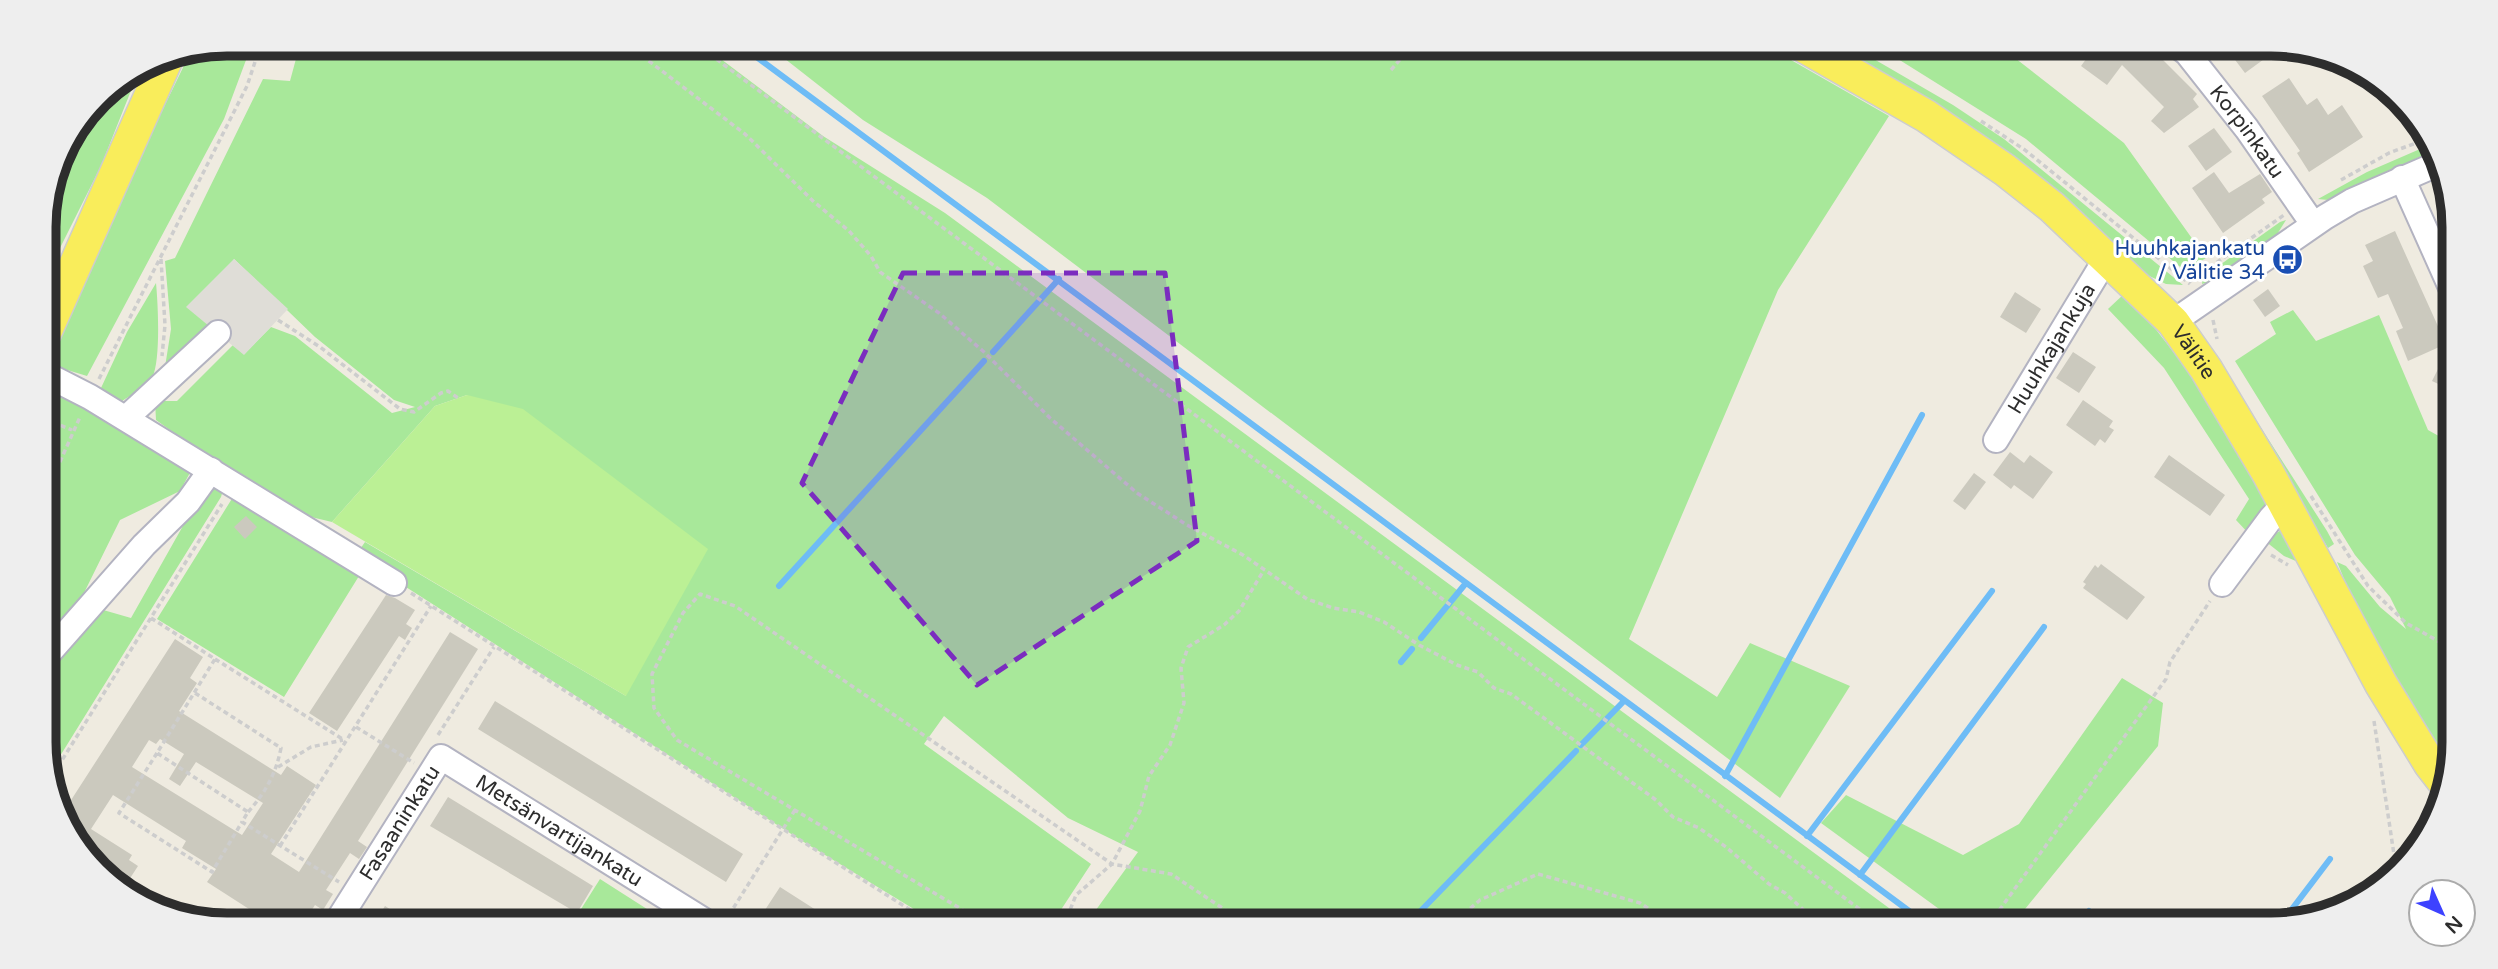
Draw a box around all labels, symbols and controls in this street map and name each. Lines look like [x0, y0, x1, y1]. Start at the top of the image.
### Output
street label: Korpinkatu [2204, 80, 2289, 183]
place label: Huuhkajankatu / Välitie 34 [2114, 236, 2265, 285]
bus stop icon: Huuhkajankatu / Välitie 34 [2271, 243, 2305, 277]
street label: Huuhkajankuja [2003, 279, 2101, 419]
street label: Välitie [2166, 320, 2221, 384]
street label: Fasaaninkatu [354, 761, 446, 885]
street label: Metsänvartijankatu [471, 770, 647, 892]
north arrow [2407, 878, 2477, 948]
text: N [2440, 911, 2466, 937]

